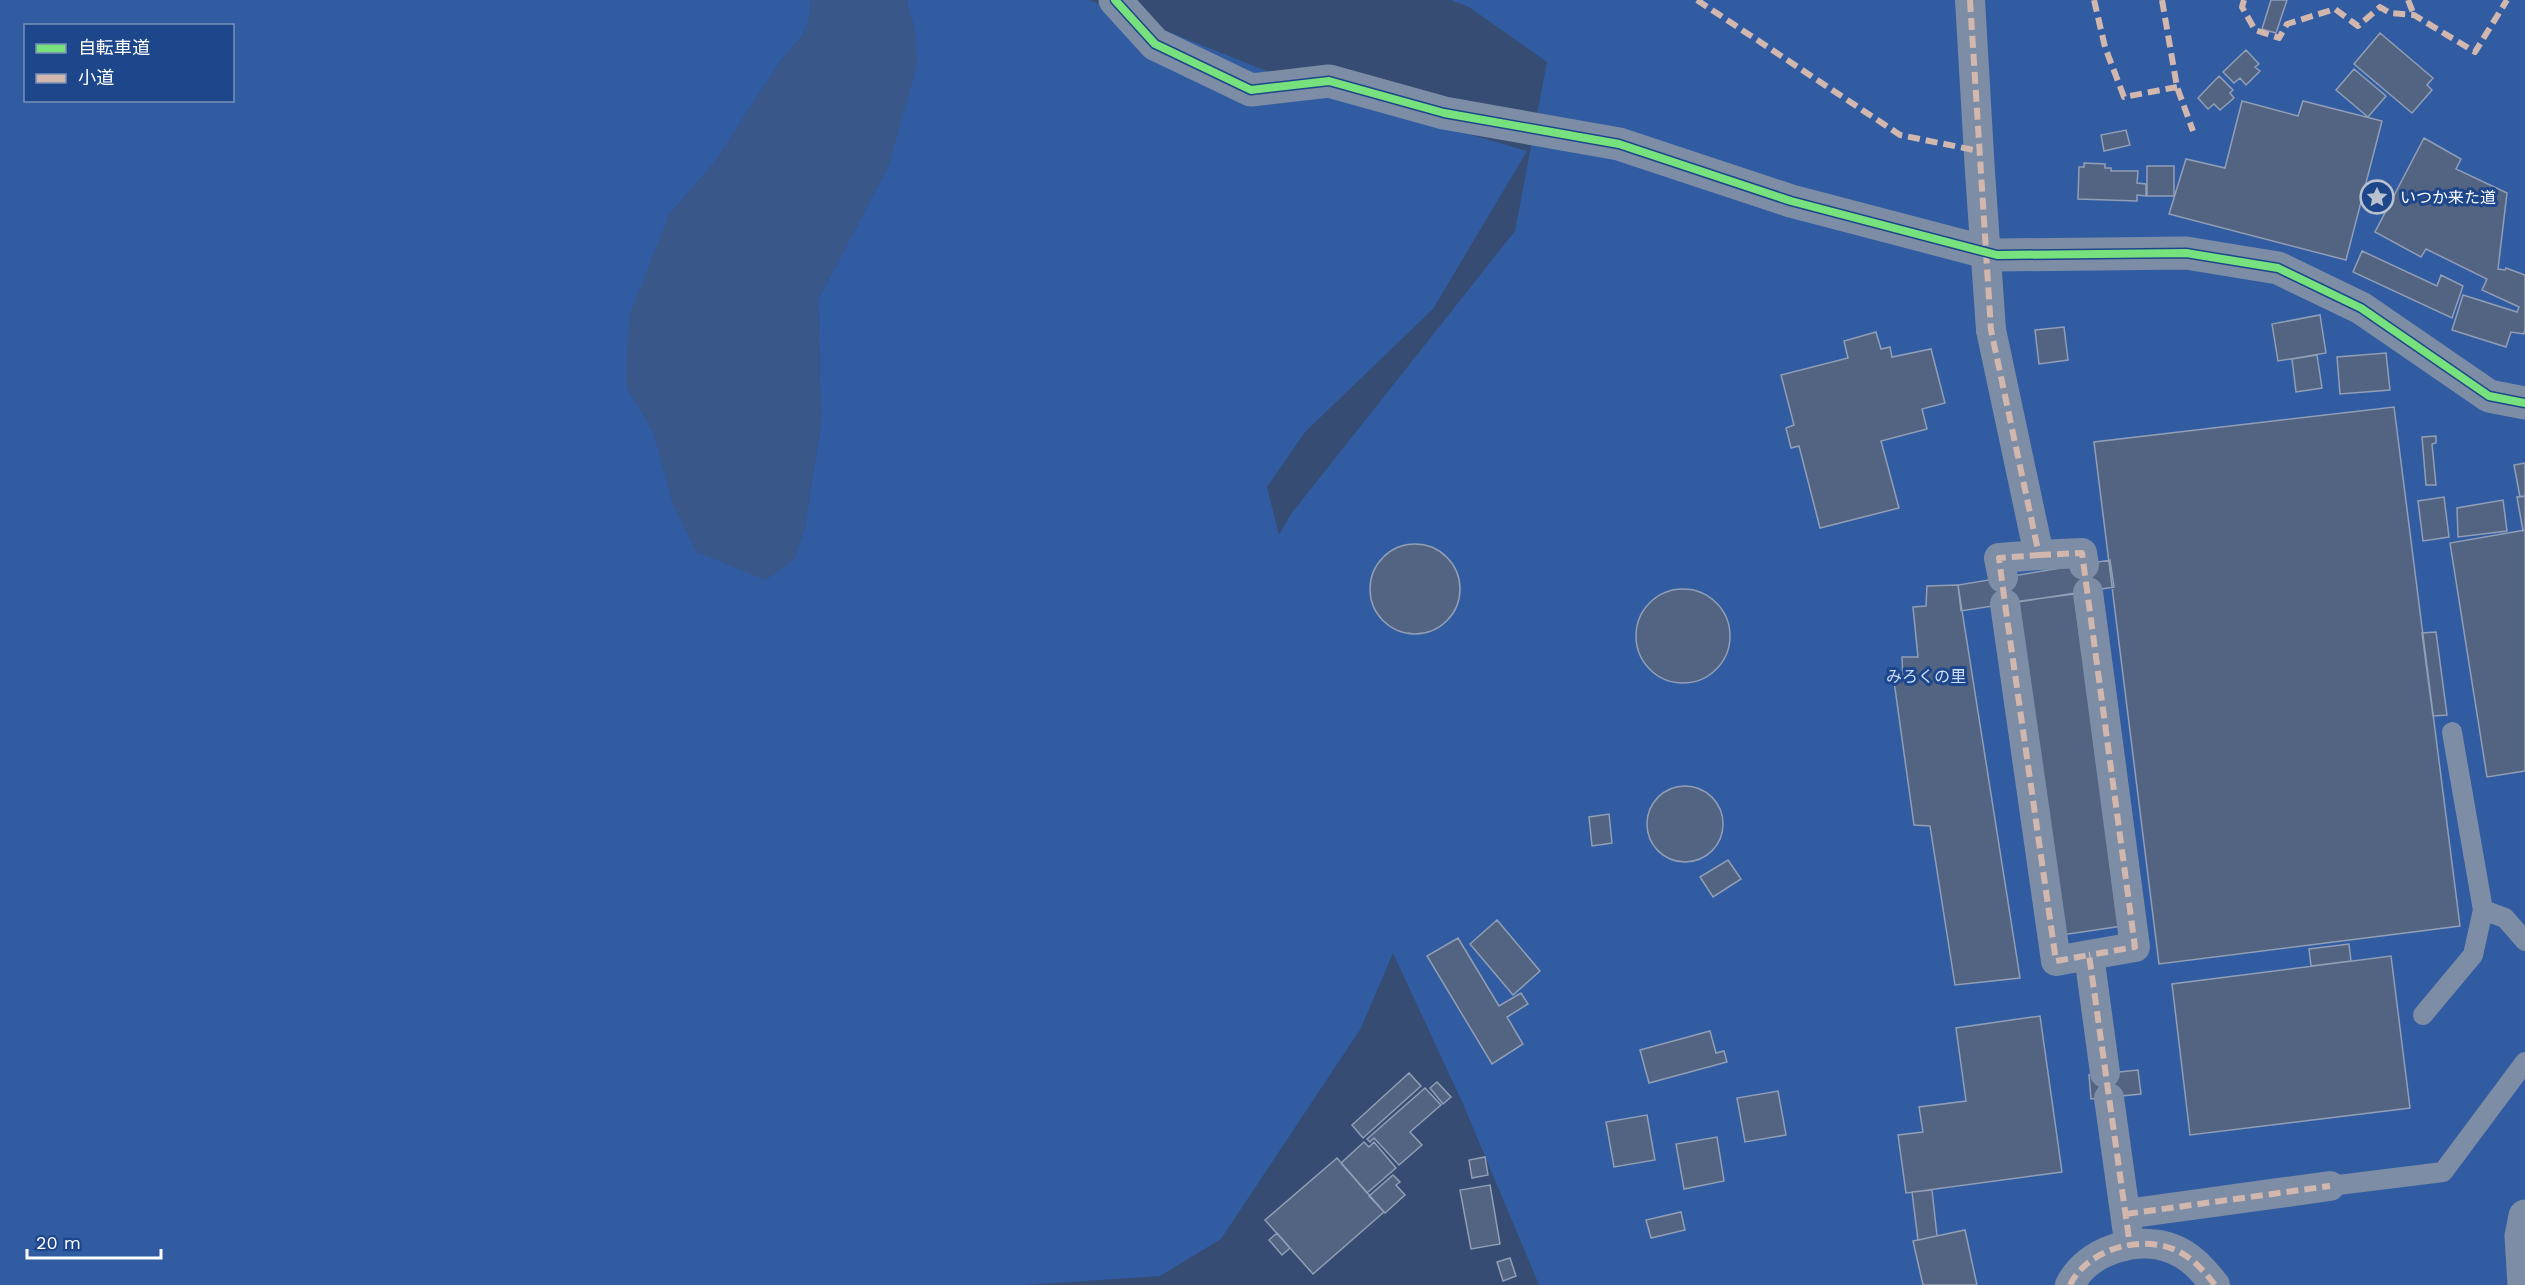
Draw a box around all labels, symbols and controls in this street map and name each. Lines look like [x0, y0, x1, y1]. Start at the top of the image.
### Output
legend [24, 24, 234, 102]
text: 自転車道 [78, 37, 150, 58]
text: 小道 [78, 67, 114, 88]
place icon: いつか来た道 [2359, 179, 2395, 215]
place label: いつか来た道 [2400, 188, 2496, 207]
park label: みろくの里 [1886, 667, 1966, 686]
scale bar [27, 1222, 160, 1260]
text: 20 m [36, 1232, 81, 1253]

